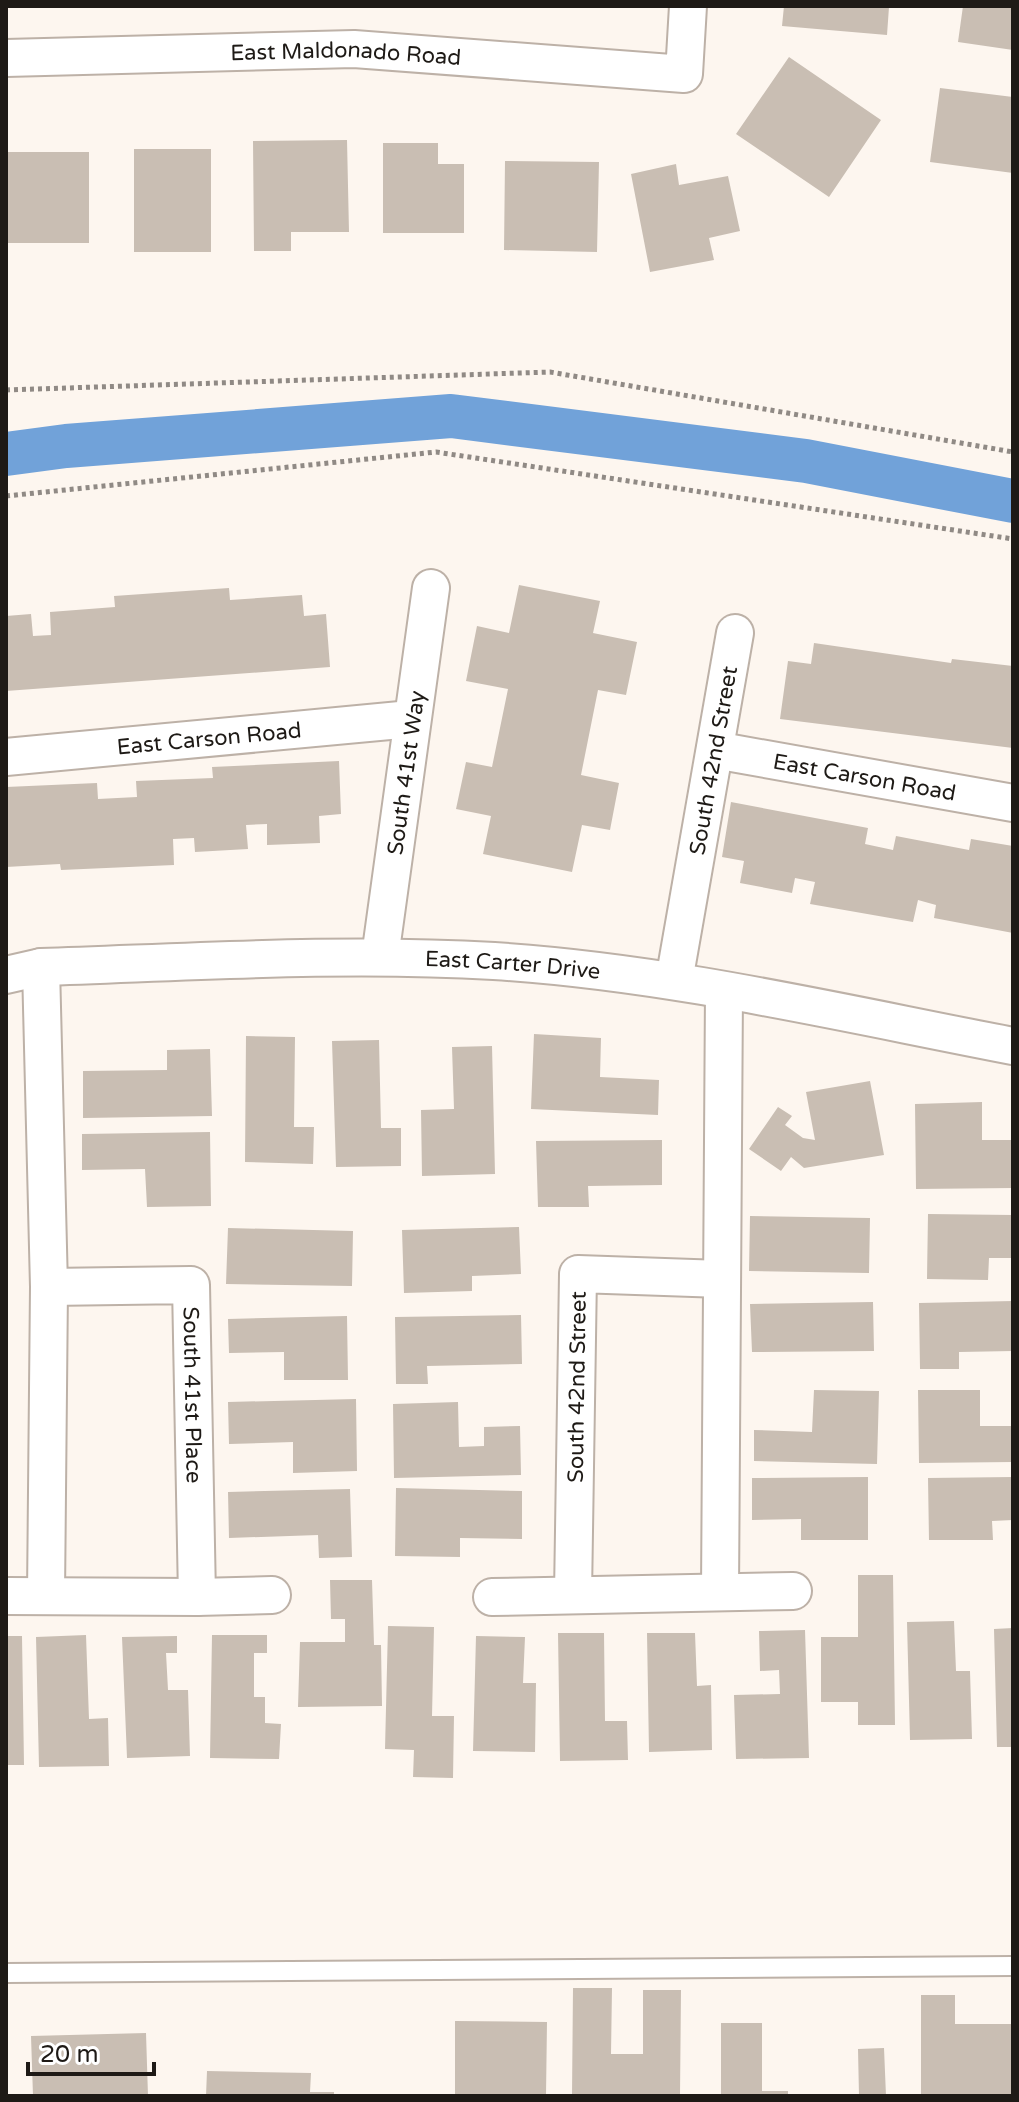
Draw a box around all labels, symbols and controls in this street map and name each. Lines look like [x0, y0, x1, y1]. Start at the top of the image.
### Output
street label: East Maldonado Road [230, 37, 462, 71]
street label: South 42nd Street [684, 664, 743, 857]
street label: South 41st Way [382, 689, 431, 857]
street label: East Carson Road [116, 717, 303, 761]
street label: East Carson Road [771, 749, 958, 807]
street label: East Carter Drive [424, 946, 602, 985]
street label: South 42nd Street [563, 1291, 592, 1483]
street label: South 41st Place [177, 1306, 207, 1484]
scale bar [28, 2026, 154, 2076]
text: 20 m [40, 2040, 98, 2069]

